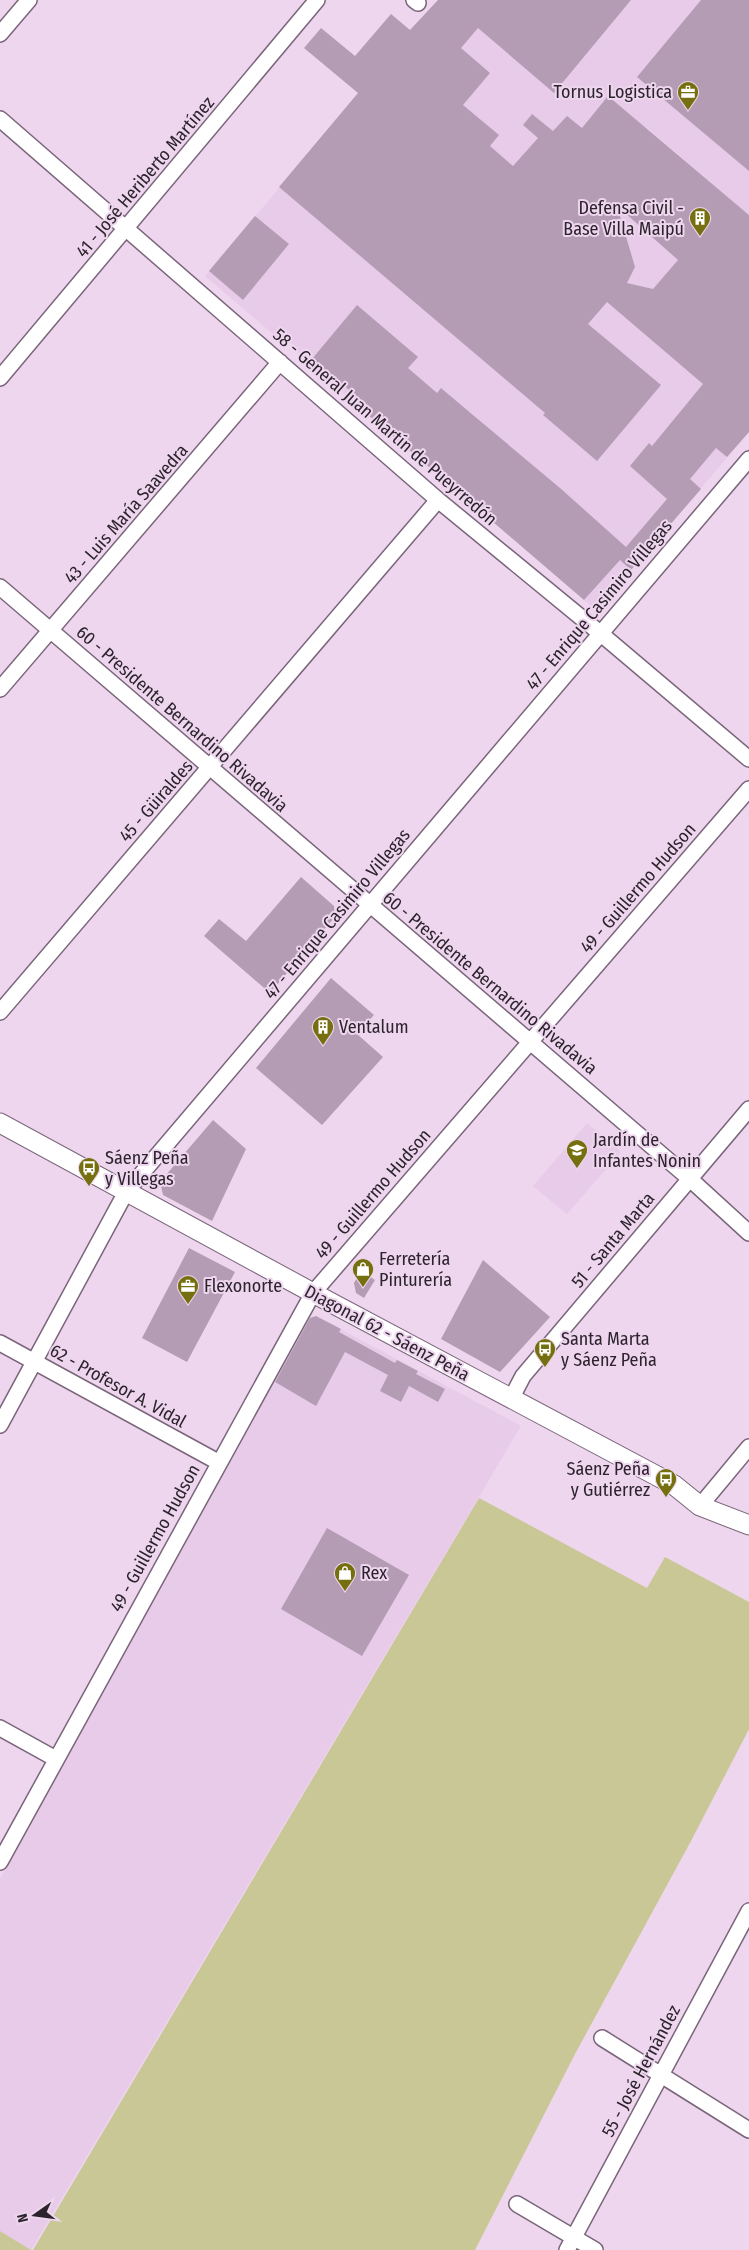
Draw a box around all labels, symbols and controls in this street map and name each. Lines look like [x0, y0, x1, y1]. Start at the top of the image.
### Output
office icon: Tornus Logistica [676, 80, 700, 111]
place label: Tornus Logistica [554, 81, 672, 103]
street label: 41 - José Heriberto Martínez [71, 92, 219, 262]
place label: Defensa Civil - Base Villa Maipú [563, 197, 684, 240]
building icon: Defensa Civil - Base Villa Maipú [688, 206, 712, 237]
street label: 58 - General Juan Martín de Pueyrredón [268, 324, 502, 530]
street label: 43 - Luis María Saavedra [59, 439, 193, 588]
street label: 47 - Enrique Casimiro Villegas [521, 515, 677, 695]
street label: 60 - Presidente Bernardino Rivadavia [72, 621, 292, 817]
street label: 45 - Güiraldes [114, 755, 198, 846]
street label: 49 - Guillermo Hudson [575, 818, 701, 958]
street label: 47 - Enrique Casimiro Villegas [259, 824, 415, 1004]
street label: 60 - Presidente Bernardino Rivadavia [378, 887, 602, 1079]
building icon: Ventalum [311, 1015, 335, 1046]
place label: Ventalum [339, 1016, 409, 1038]
street label: 49 - Guillermo Hudson [310, 1124, 436, 1264]
place label: Jardín de Infantes Nonin [593, 1129, 701, 1172]
school or university icon: Jardín de Infantes Nonin [565, 1138, 589, 1169]
place label: Sáenz Peña y Villegas [105, 1147, 189, 1190]
bus stop icon: Sáenz Peña y Villegas [77, 1156, 101, 1187]
street label: 51 - Santa Marta [567, 1188, 659, 1292]
place label: Ferretería Pinturería [379, 1248, 452, 1291]
shop icon: Ferretería Pinturería [351, 1257, 375, 1288]
office icon: Flexonorte [176, 1274, 200, 1305]
place label: Flexonorte [204, 1275, 282, 1297]
street label: Diagonal 62 - Sáenz Peña [301, 1280, 473, 1386]
place label: Santa Marta y Sáenz Peña [561, 1328, 657, 1371]
bus stop icon: Santa Marta y Sáenz Peña [533, 1337, 557, 1368]
street label: 62 - Profesor A. Vidal [46, 1339, 190, 1433]
place label: Sáenz Peña y Gutiérrez [566, 1458, 650, 1501]
street label: 49 - Guillermo Hudson [105, 1460, 205, 1616]
bus stop icon: Sáenz Peña y Gutiérrez [654, 1467, 678, 1498]
shop icon: Rex [333, 1561, 357, 1592]
place label: Rex [361, 1562, 387, 1584]
street label: 55 - José Hernández [597, 2001, 685, 2141]
north arrow [10, 2190, 60, 2240]
text: N [14, 2212, 32, 2224]

